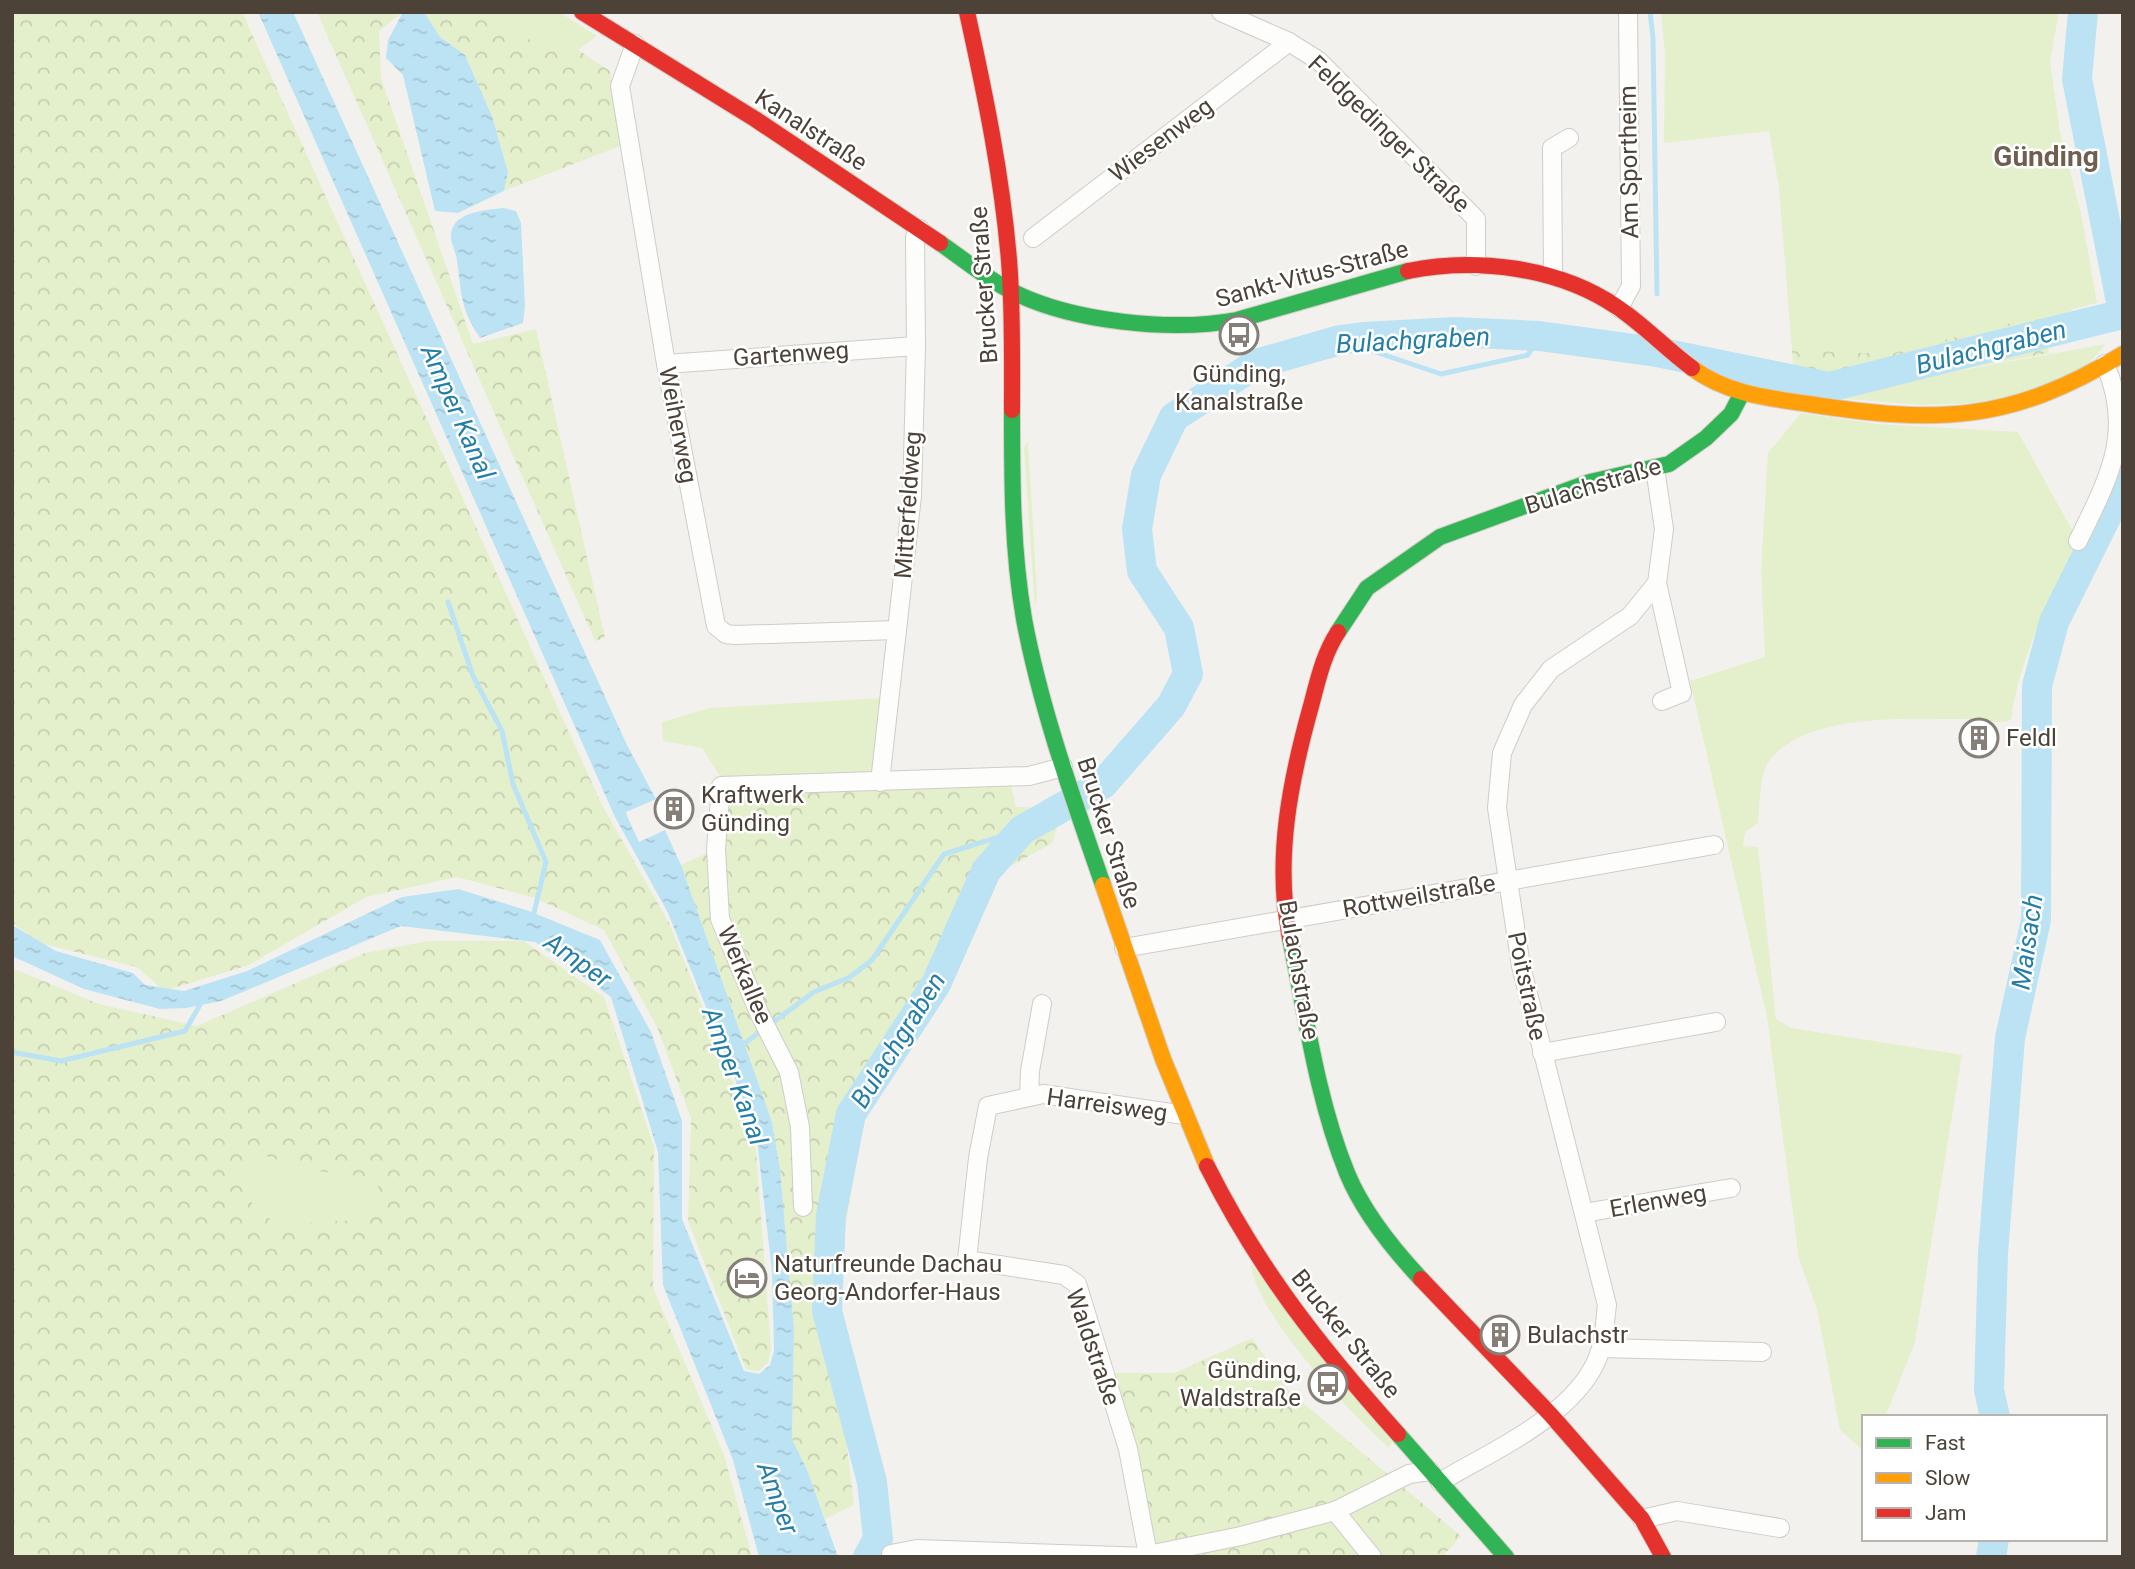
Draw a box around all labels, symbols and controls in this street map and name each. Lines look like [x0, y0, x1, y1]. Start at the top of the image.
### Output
street label: Feldgedinger Straße [1302, 50, 1476, 218]
street label: Kanalstraße [750, 83, 872, 177]
street label: Am Sportheim [1614, 85, 1644, 239]
street label: Wiesenweg [1104, 92, 1218, 188]
district label: Günding [1993, 140, 2099, 173]
street label: Brucker Straße [965, 205, 1003, 365]
street label: Sankt-Vitus-Straße [1213, 235, 1411, 313]
bus stop icon: Günding, Kanalstraße [1218, 314, 1260, 356]
water label: Bulachgraben [1913, 314, 2069, 380]
water label: Bulachgraben [1335, 321, 1491, 359]
street label: Gartenweg [732, 336, 850, 372]
water label: Amper Kanal [414, 338, 501, 485]
place label: Günding, Kanalstraße [1175, 360, 1303, 416]
street label: Weiherweg [653, 364, 703, 486]
street label: Mitterfeldweg [889, 430, 927, 580]
street label: Bulachstraße [1522, 452, 1664, 520]
building icon: Feldl [1958, 717, 2000, 759]
place label: Feldl [2006, 724, 2057, 752]
street label: Brucker Straße [1071, 754, 1147, 912]
place label: Kraftwerk Günding [701, 781, 805, 837]
building icon: Kraftwerk Günding [653, 788, 695, 830]
street label: Rottweilstraße [1340, 869, 1498, 923]
water label: Maisach [2005, 893, 2049, 991]
street label: Bulachstraße [1273, 898, 1325, 1042]
street label: Werkallee [712, 922, 778, 1028]
water label: Amper [537, 925, 618, 995]
street label: Poitstraße [1502, 929, 1552, 1043]
water label: Bulachgraben [844, 967, 952, 1113]
water label: Amper Kanal [696, 1001, 774, 1150]
street label: Harreisweg [1045, 1083, 1169, 1127]
street label: Erlenweg [1607, 1179, 1709, 1223]
place label: Naturfreunde Dachau Georg-Andorfer-Haus [774, 1250, 1002, 1306]
hotel icon: Naturfreunde Dachau Georg-Andorfer-Haus [726, 1257, 768, 1299]
street label: Brucker Straße [1286, 1264, 1406, 1404]
street label: Waldstraße [1060, 1285, 1126, 1409]
building icon: Bulachstr [1479, 1314, 1521, 1356]
place label: Bulachstr [1527, 1321, 1628, 1349]
place label: Günding, Waldstraße [1180, 1356, 1301, 1412]
bus stop icon: Günding, Waldstraße [1307, 1363, 1349, 1405]
legend [1862, 1415, 2107, 1541]
text: Fast [1925, 1431, 1966, 1455]
water label: Amper [750, 1456, 805, 1540]
text: Slow [1925, 1466, 1971, 1490]
text: Jam [1925, 1501, 1966, 1525]

